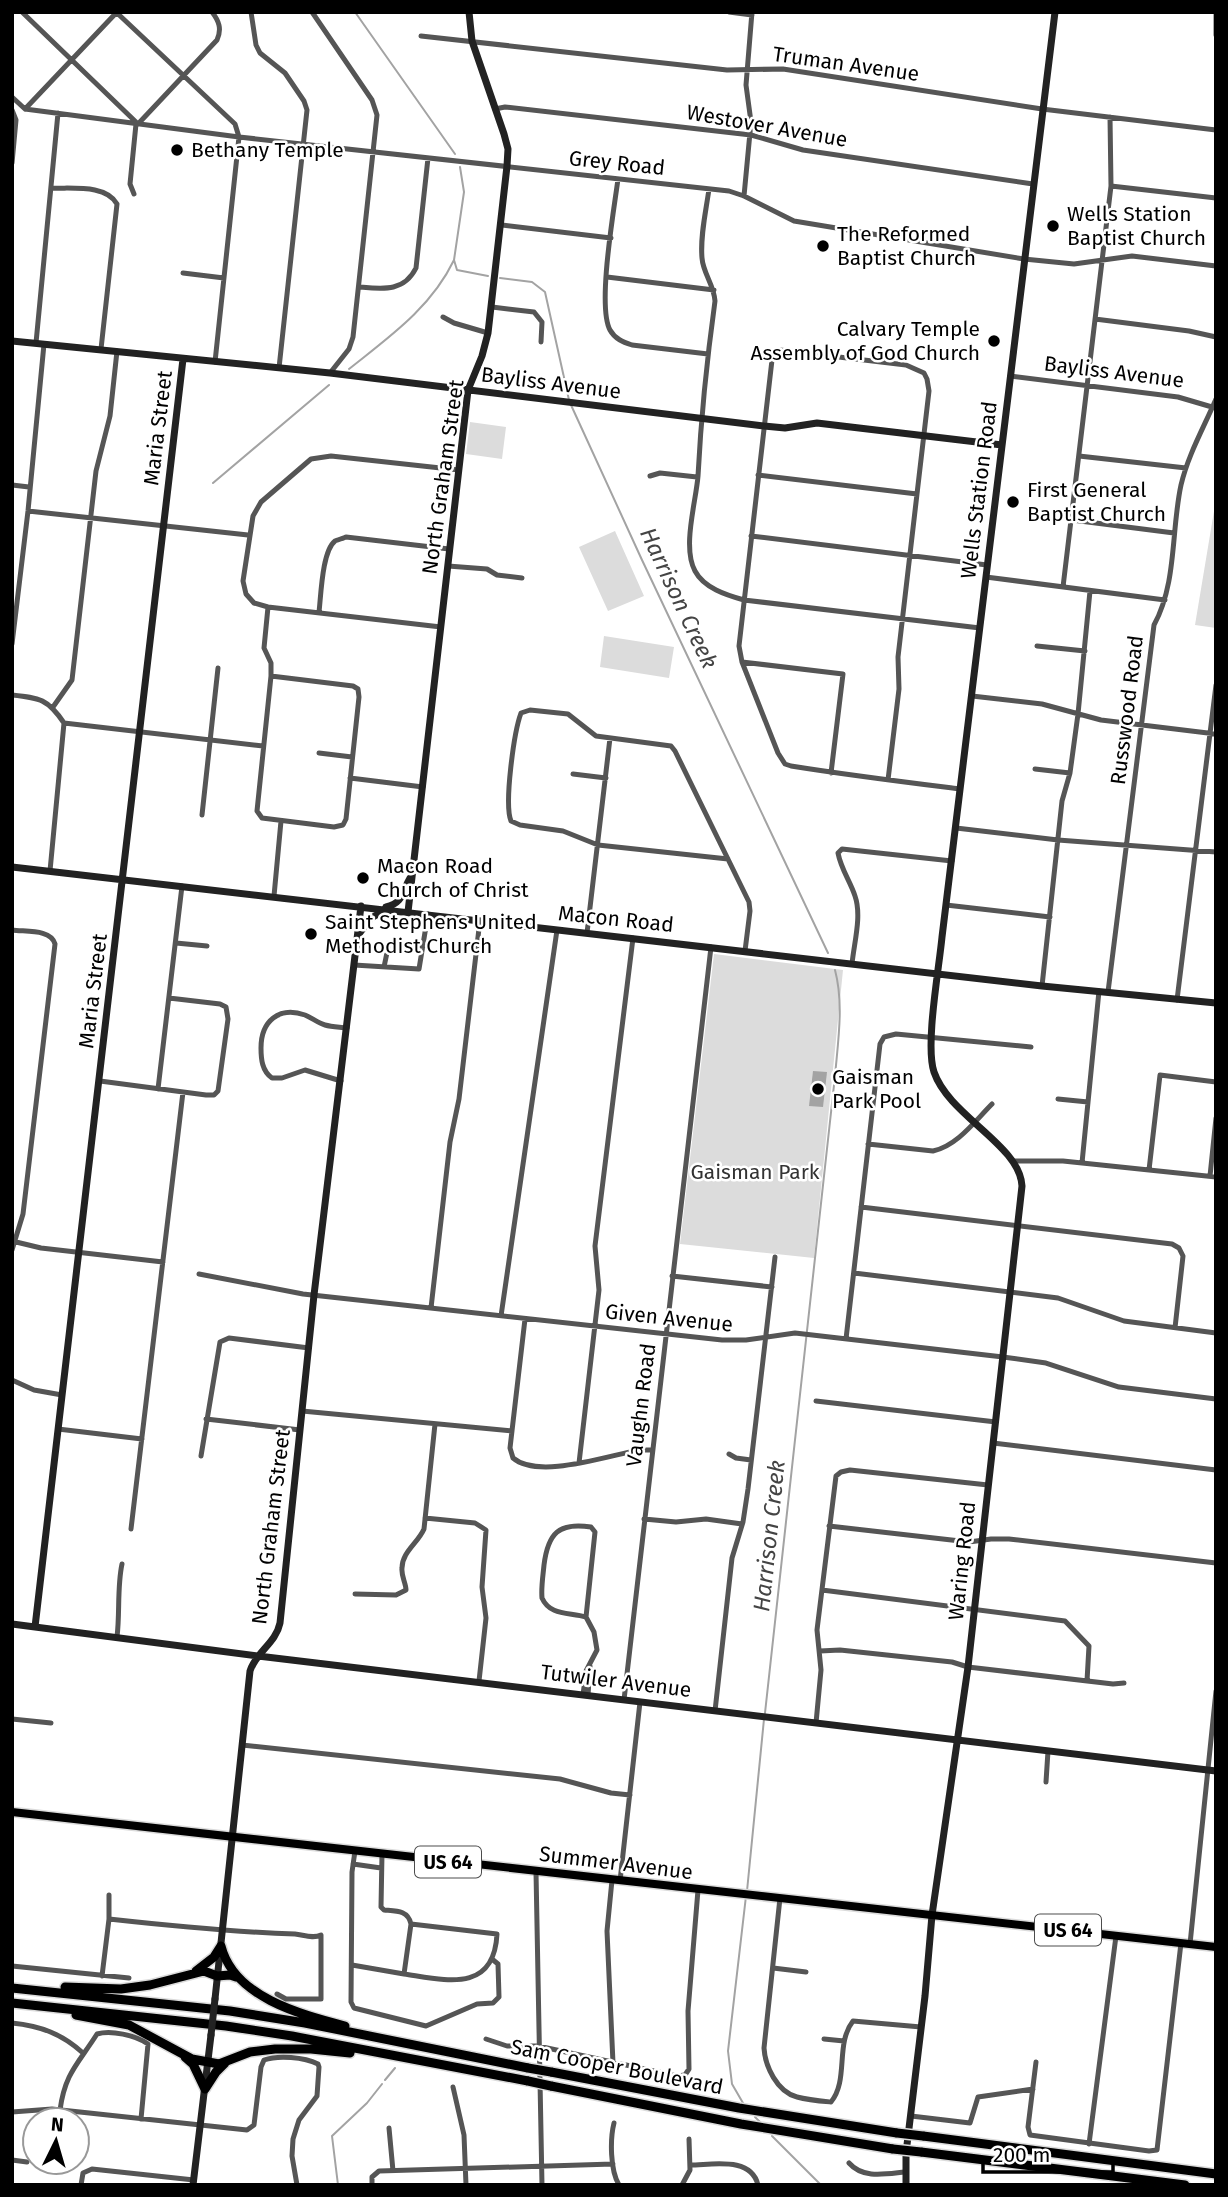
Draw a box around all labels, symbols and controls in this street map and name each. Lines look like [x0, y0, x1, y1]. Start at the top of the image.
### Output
street label: Truman Avenue [771, 41, 921, 87]
street label: Westover Avenue [685, 99, 849, 153]
place label: Bethany Temple [191, 137, 344, 163]
marker: Bethany Temple [169, 142, 185, 158]
street label: Grey Road [568, 145, 666, 181]
place label: Wells Station Baptist Church [1067, 201, 1206, 251]
marker: Wells Station Baptist Church [1045, 218, 1061, 234]
place label: The Reformed Baptist Church [837, 221, 976, 271]
marker: The Reformed Baptist Church [815, 238, 831, 254]
place label: Calvary Temple Assembly of God Church [750, 316, 980, 366]
marker: Calvary Temple Assembly of God Church [986, 333, 1002, 349]
street label: Bayliss Avenue [1042, 351, 1186, 393]
street label: Bayliss Avenue [479, 362, 623, 404]
street label: Maria Street [138, 369, 178, 487]
street label: North Graham Street [416, 377, 470, 576]
street label: Wells Station Road [955, 400, 1003, 580]
place label: First General Baptist Church [1027, 477, 1166, 527]
marker: First General Baptist Church [1005, 494, 1021, 510]
water label: Harrison Creek [634, 523, 724, 673]
street label: Russwood Road [1105, 634, 1149, 786]
place label: Macon Road Church of Christ [377, 853, 529, 903]
marker: Macon Road Church of Christ [355, 870, 371, 886]
street label: Macon Road [557, 900, 675, 938]
place label: Saint Stephens United Methodist Church [325, 909, 537, 959]
marker: Saint Stephens United Methodist Church [303, 926, 319, 942]
street label: Maria Street [73, 932, 113, 1050]
place label: Gaisman Park Pool [832, 1064, 921, 1114]
marker: Gaisman Park Pool [810, 1081, 826, 1097]
park label: Gaisman Park [690, 1159, 820, 1185]
street label: Given Avenue [604, 1298, 734, 1338]
street label: Vaughn Road [621, 1342, 661, 1468]
street label: North Graham Street [246, 1427, 296, 1626]
water label: Harrison Creek [747, 1459, 791, 1613]
street label: Waring Road [943, 1500, 981, 1622]
street label: Tutwiler Avenue [539, 1659, 693, 1703]
street label: Summer Avenue [538, 1841, 694, 1885]
road number: US 64 [415, 1846, 481, 1878]
road number: US 64 [1035, 1914, 1101, 1946]
street label: Sam Cooper Boulevard [508, 2034, 726, 2100]
north arrow [21, 2106, 91, 2176]
text: N [50, 2113, 65, 2137]
scale bar [983, 2130, 1112, 2174]
text: 200 m [993, 2142, 1050, 2168]

